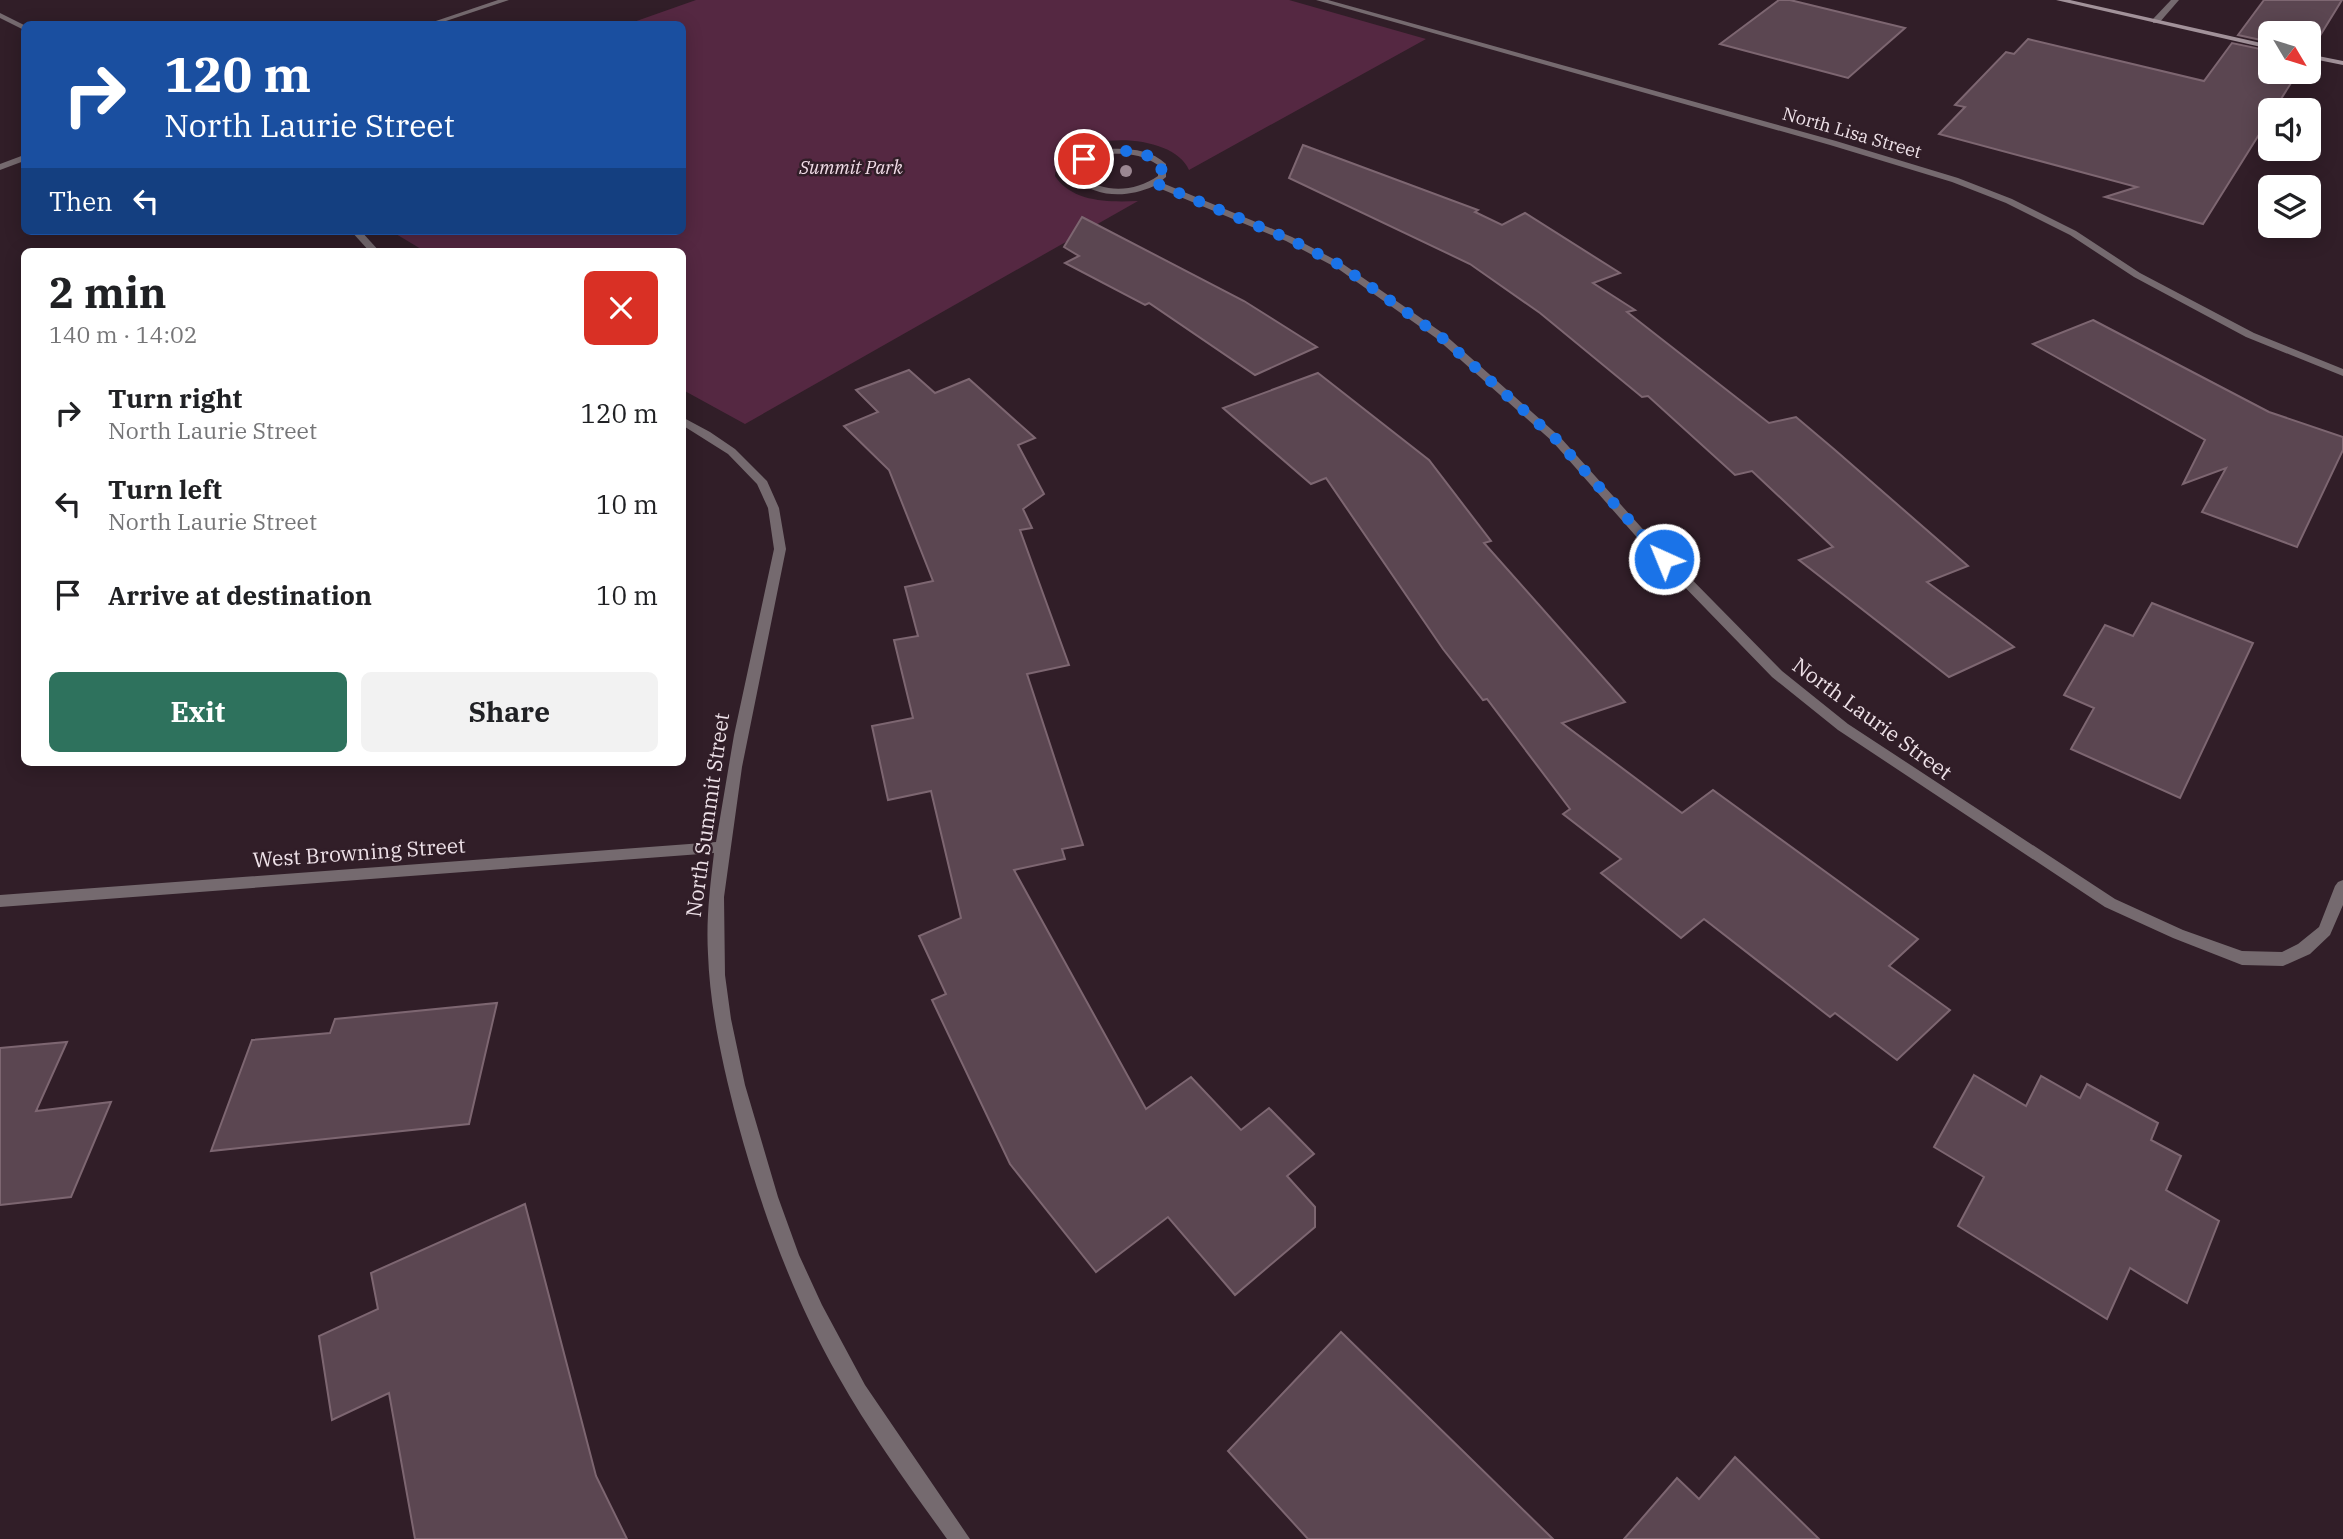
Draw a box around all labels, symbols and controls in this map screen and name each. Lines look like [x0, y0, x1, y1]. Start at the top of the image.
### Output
north arrow [2258, 21, 2320, 84]
map controls [2258, 21, 2321, 238]
text: 120 m [164, 42, 311, 105]
icon: right [49, 49, 140, 140]
button: sound [2258, 98, 2321, 161]
street label: North Lisa Street [1780, 102, 1924, 163]
text: North Laurie Street [164, 104, 455, 146]
pin [1054, 129, 1114, 189]
icon: arrive [1065, 140, 1103, 178]
park label: Summit Park [798, 156, 903, 179]
button: layers [2258, 175, 2321, 238]
icon: left [127, 182, 165, 220]
text: Then [49, 184, 113, 218]
text: 2 min [49, 265, 167, 320]
button: close [584, 271, 658, 345]
text: 140 m · 14:02 [49, 319, 198, 349]
text: Turn right [108, 381, 242, 415]
icon: right [49, 394, 87, 432]
text: 120 m [580, 396, 658, 430]
text: North Laurie Street [108, 415, 317, 445]
text: Turn left [108, 472, 222, 506]
icon: left [49, 485, 87, 523]
text: 10 m [596, 487, 658, 521]
text: North Laurie Street [108, 506, 317, 536]
position arrow [1627, 522, 1701, 596]
icon: arrive [49, 576, 87, 614]
text: Arrive at destination [108, 578, 372, 612]
text: 10 m [596, 578, 658, 612]
street label: North Laurie Street [1787, 651, 1958, 786]
button: Exit [49, 672, 347, 752]
button: Share [361, 672, 658, 752]
street label: North Summit Street [679, 711, 735, 919]
street label: West Browning Street [252, 831, 466, 873]

